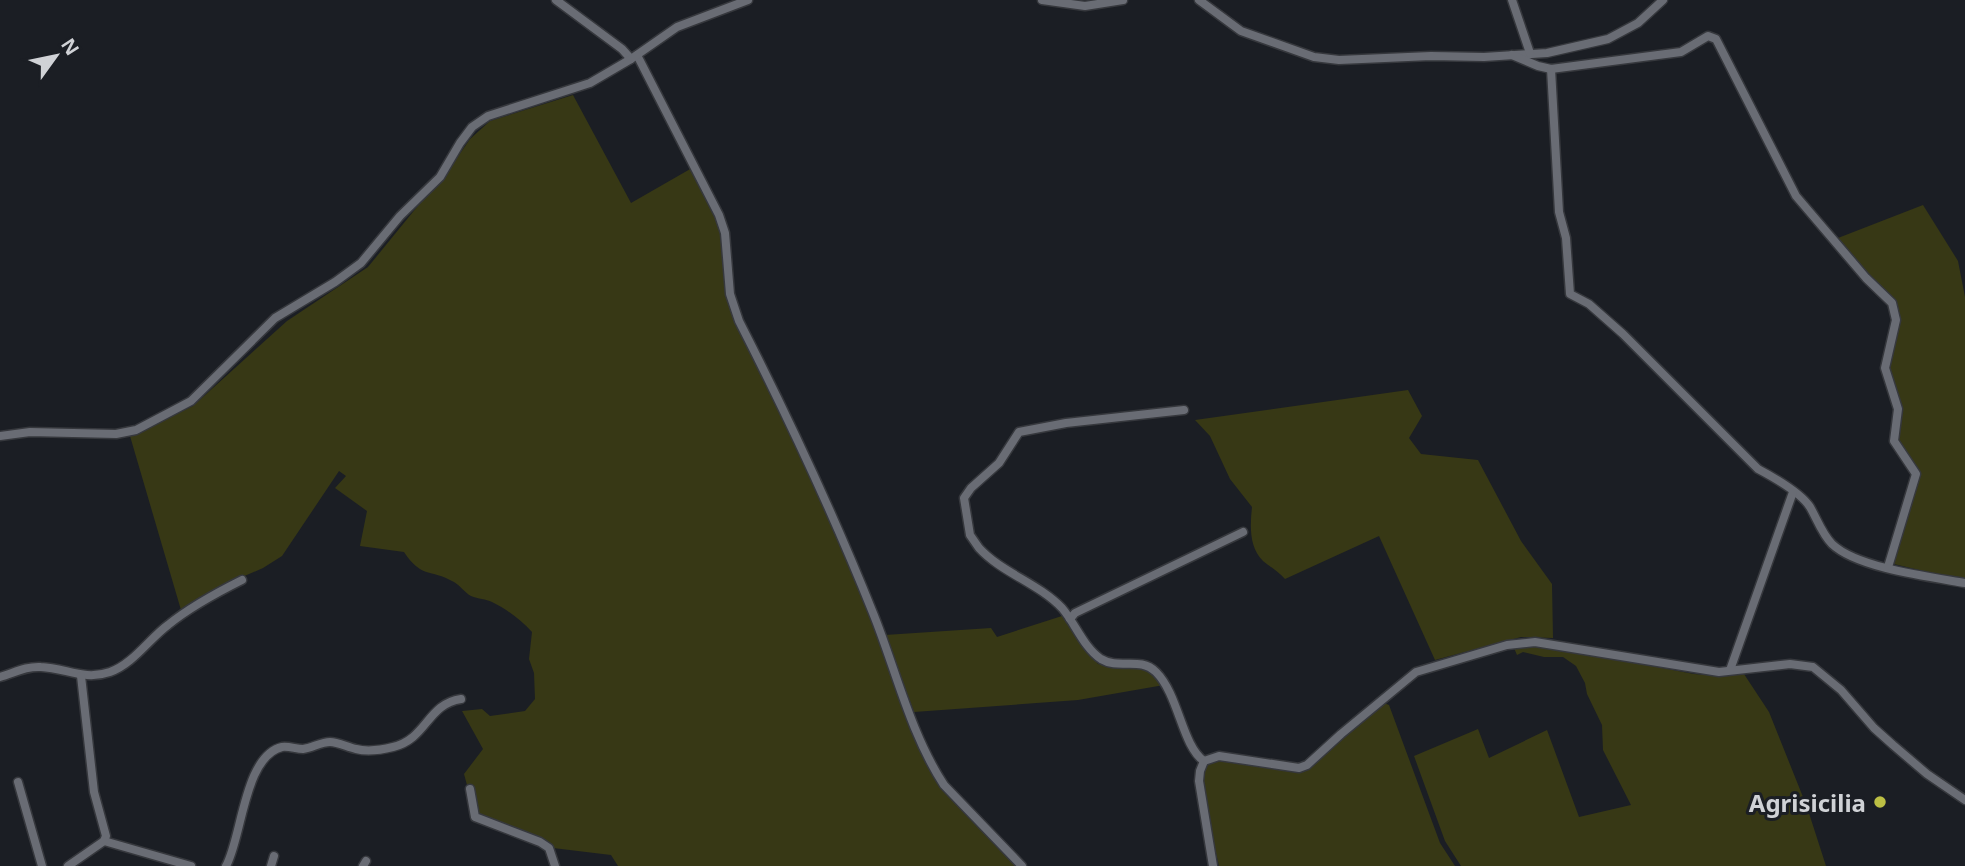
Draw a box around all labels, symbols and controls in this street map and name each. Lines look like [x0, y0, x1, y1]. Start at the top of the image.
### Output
north arrow [21, 21, 91, 91]
text: N [55, 33, 85, 60]
place label: Agrisicilia [1749, 786, 1866, 819]
marker: Agrisicilia [1872, 794, 1888, 810]

